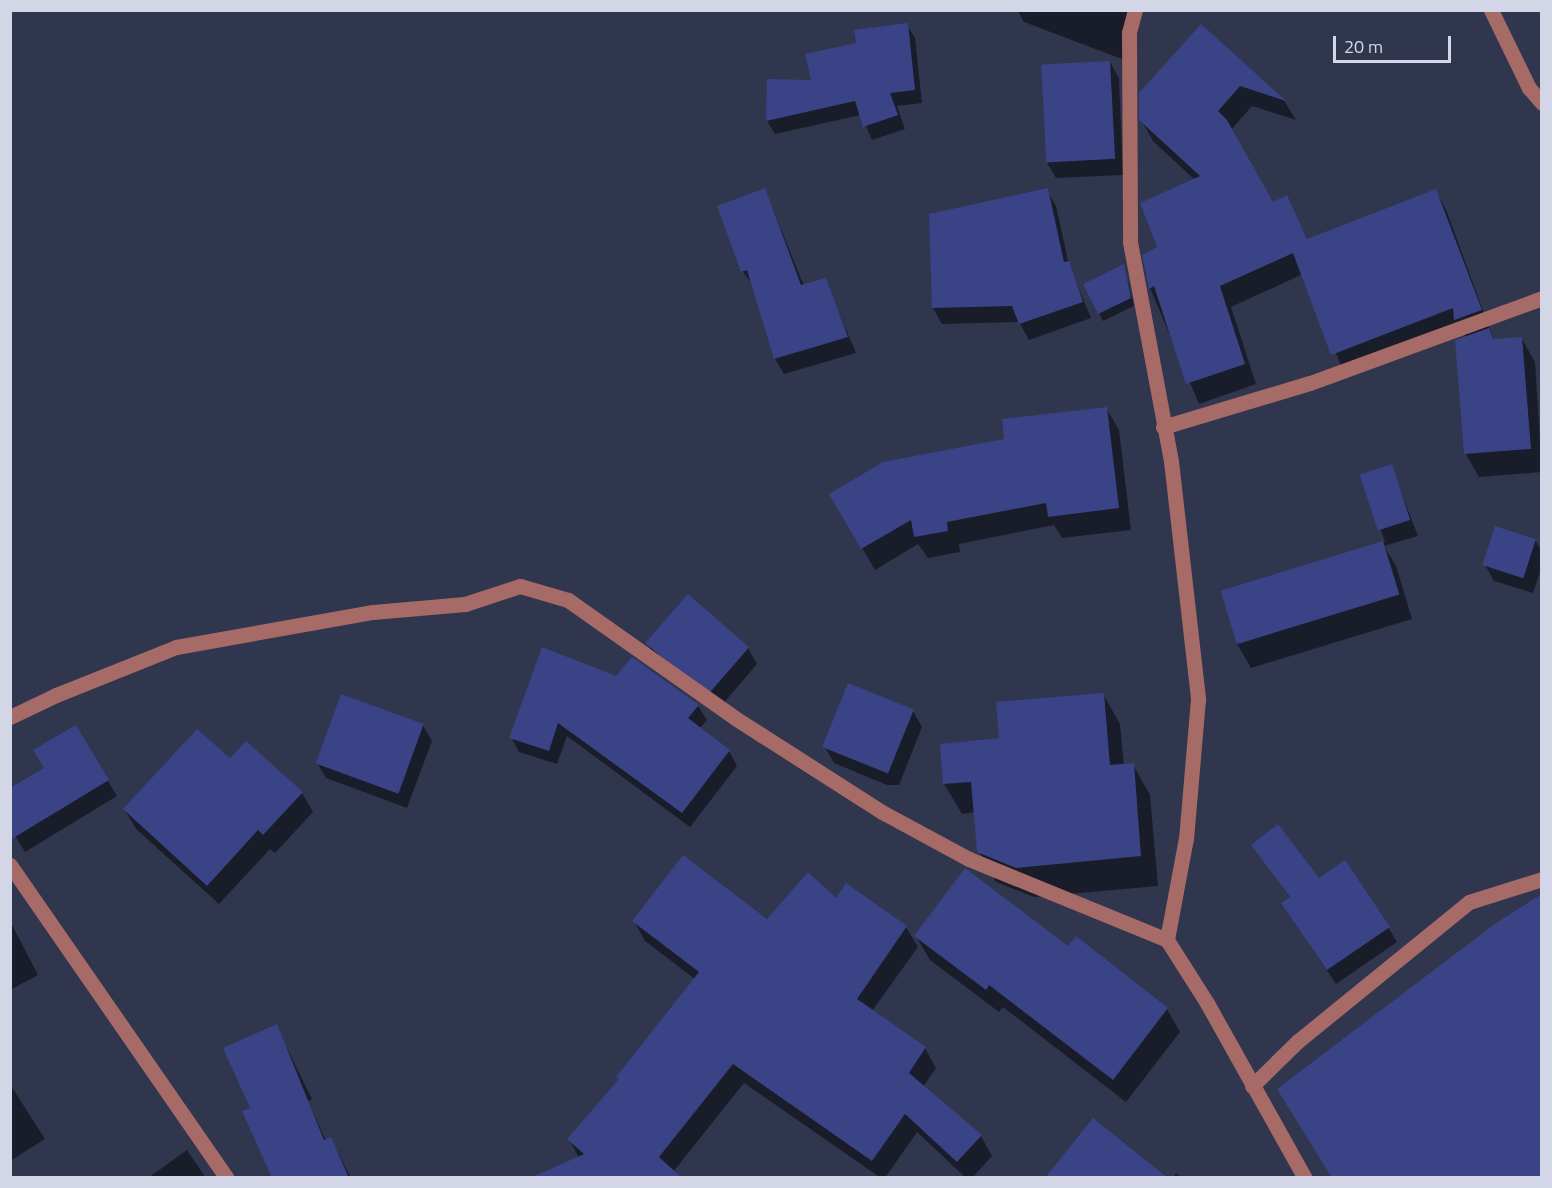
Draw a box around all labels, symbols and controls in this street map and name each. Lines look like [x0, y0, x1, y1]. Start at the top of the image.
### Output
scale bar [1336, 24, 1454, 62]
text: 20 m [1344, 33, 1383, 60]

